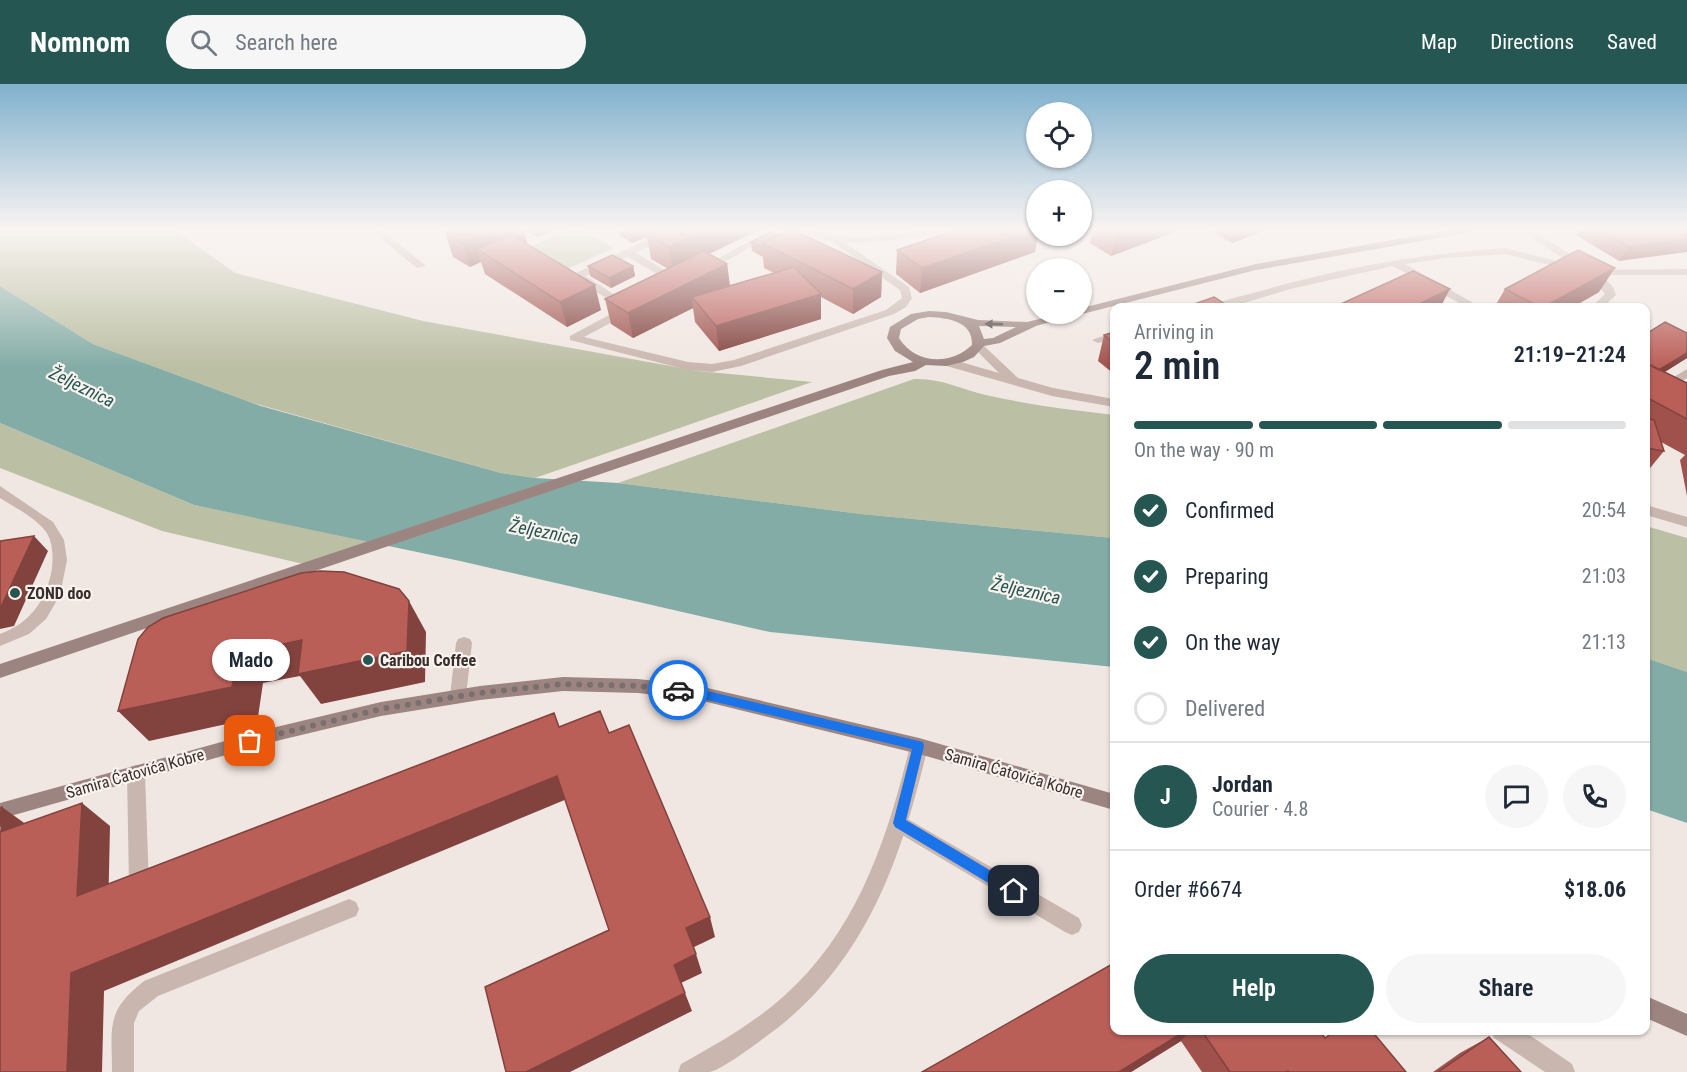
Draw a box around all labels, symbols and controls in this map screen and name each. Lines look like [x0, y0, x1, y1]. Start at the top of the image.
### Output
search box [166, 15, 586, 69]
text: Nomnom [30, 26, 130, 59]
icon: search [187, 26, 220, 59]
text: Search here [235, 30, 338, 55]
text: Map [1421, 30, 1457, 54]
text: Directions [1490, 30, 1574, 54]
text: Saved [1607, 30, 1657, 54]
map controls [1026, 102, 1092, 324]
button: locate [1026, 102, 1092, 168]
button: + [1026, 180, 1092, 246]
button: − [1026, 258, 1092, 324]
one-way arrow [984, 319, 1003, 328]
text: Arriving in [1134, 320, 1214, 344]
text: 21:19–21:24 [1514, 342, 1626, 367]
text: 2 min [1134, 343, 1220, 389]
water label: Željeznica [45, 361, 118, 411]
text: On the way · 90 m [1134, 438, 1274, 462]
icon: check [1134, 494, 1167, 527]
text: Confirmed [1185, 498, 1274, 523]
text: 20:54 [1582, 498, 1626, 522]
water label: Željeznica [507, 514, 580, 548]
icon: check [1134, 560, 1167, 593]
text: Preparing [1185, 564, 1269, 589]
text: 21:03 [1582, 564, 1626, 588]
water label: Željeznica [989, 573, 1062, 608]
place label: ZOND doo [27, 584, 91, 603]
marker: ZOND doo [8, 586, 22, 600]
icon: check [1134, 626, 1167, 659]
text: On the way [1185, 630, 1280, 655]
text: 21:13 [1582, 630, 1626, 654]
callout: Mado [211, 639, 289, 681]
text: Mado [229, 648, 273, 672]
place label: Caribou Coffee [380, 651, 476, 670]
marker: Caribou Coffee [361, 653, 375, 667]
courier [648, 660, 708, 720]
icon: car [662, 674, 695, 707]
text: Delivered [1185, 696, 1265, 721]
pin [224, 715, 275, 766]
icon: bag [233, 724, 266, 757]
street label: Samira Ćatovića Kobre [64, 744, 206, 802]
street label: Samira Ćatovića Kobre [943, 744, 1085, 802]
button: chat [1485, 765, 1548, 828]
button: phone [1563, 765, 1626, 828]
text: Jordan [1212, 772, 1273, 797]
text: J [1160, 784, 1171, 809]
text: Courier · 4.8 [1212, 797, 1308, 821]
pin [988, 865, 1039, 916]
icon: home [997, 874, 1030, 907]
text: Order #6674 [1134, 877, 1242, 902]
text: $18.06 [1564, 877, 1626, 902]
button: Help [1134, 954, 1374, 1023]
button: Share [1386, 954, 1626, 1023]

